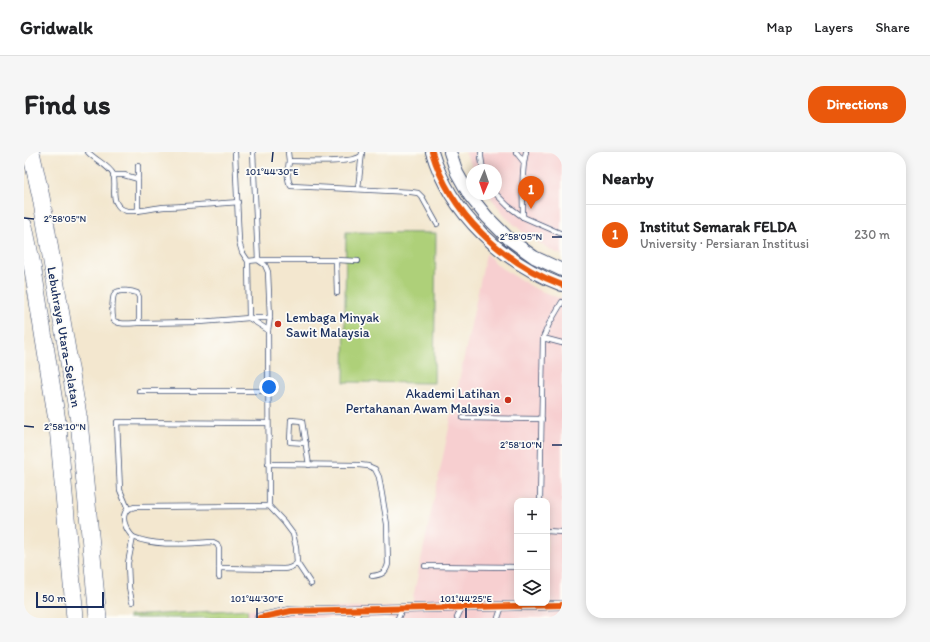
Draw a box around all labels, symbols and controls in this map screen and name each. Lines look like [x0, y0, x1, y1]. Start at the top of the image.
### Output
text: Gridwalk [20, 16, 93, 39]
text: Map [767, 19, 792, 36]
text: Layers [814, 19, 853, 36]
text: Share [875, 19, 910, 36]
button: Directions [808, 86, 906, 123]
text: Find us [24, 87, 111, 121]
north arrow [466, 164, 502, 200]
text: 101°44'30"E [245, 165, 299, 178]
text: Nearby [602, 168, 654, 188]
pin: 1 [518, 176, 544, 209]
text: 2°58'05"N [44, 212, 87, 225]
text: Institut Semarak FELDA [640, 218, 797, 236]
text: 1 [612, 227, 618, 242]
text: 230 m [854, 227, 890, 242]
text: 2°58'05"N [500, 230, 543, 243]
text: University · Persiaran Institusi [640, 236, 809, 251]
street label: Lebuhraya Utara–Selatan [44, 266, 84, 409]
place label: Lembaga Minyak Sawit Malaysia [286, 310, 380, 340]
marker: Lembaga Minyak Sawit Malaysia [273, 319, 283, 329]
your location [259, 377, 279, 397]
place label: Akademi Latihan Pertahanan Awam Malaysia [346, 386, 501, 416]
marker: Akademi Latihan Pertahanan Awam Malaysia [503, 395, 513, 405]
text: 2°58'10"N [44, 420, 86, 433]
text: 2°58'10"N [500, 438, 542, 451]
map controls [514, 498, 550, 606]
button: + [514, 498, 550, 534]
button: − [514, 534, 550, 570]
button: layers [514, 570, 550, 606]
scale bar [36, 590, 104, 609]
text: 50 m [42, 592, 66, 605]
text: 101°44'30"E [230, 592, 284, 605]
text: 101°44'25"E [440, 592, 492, 605]

